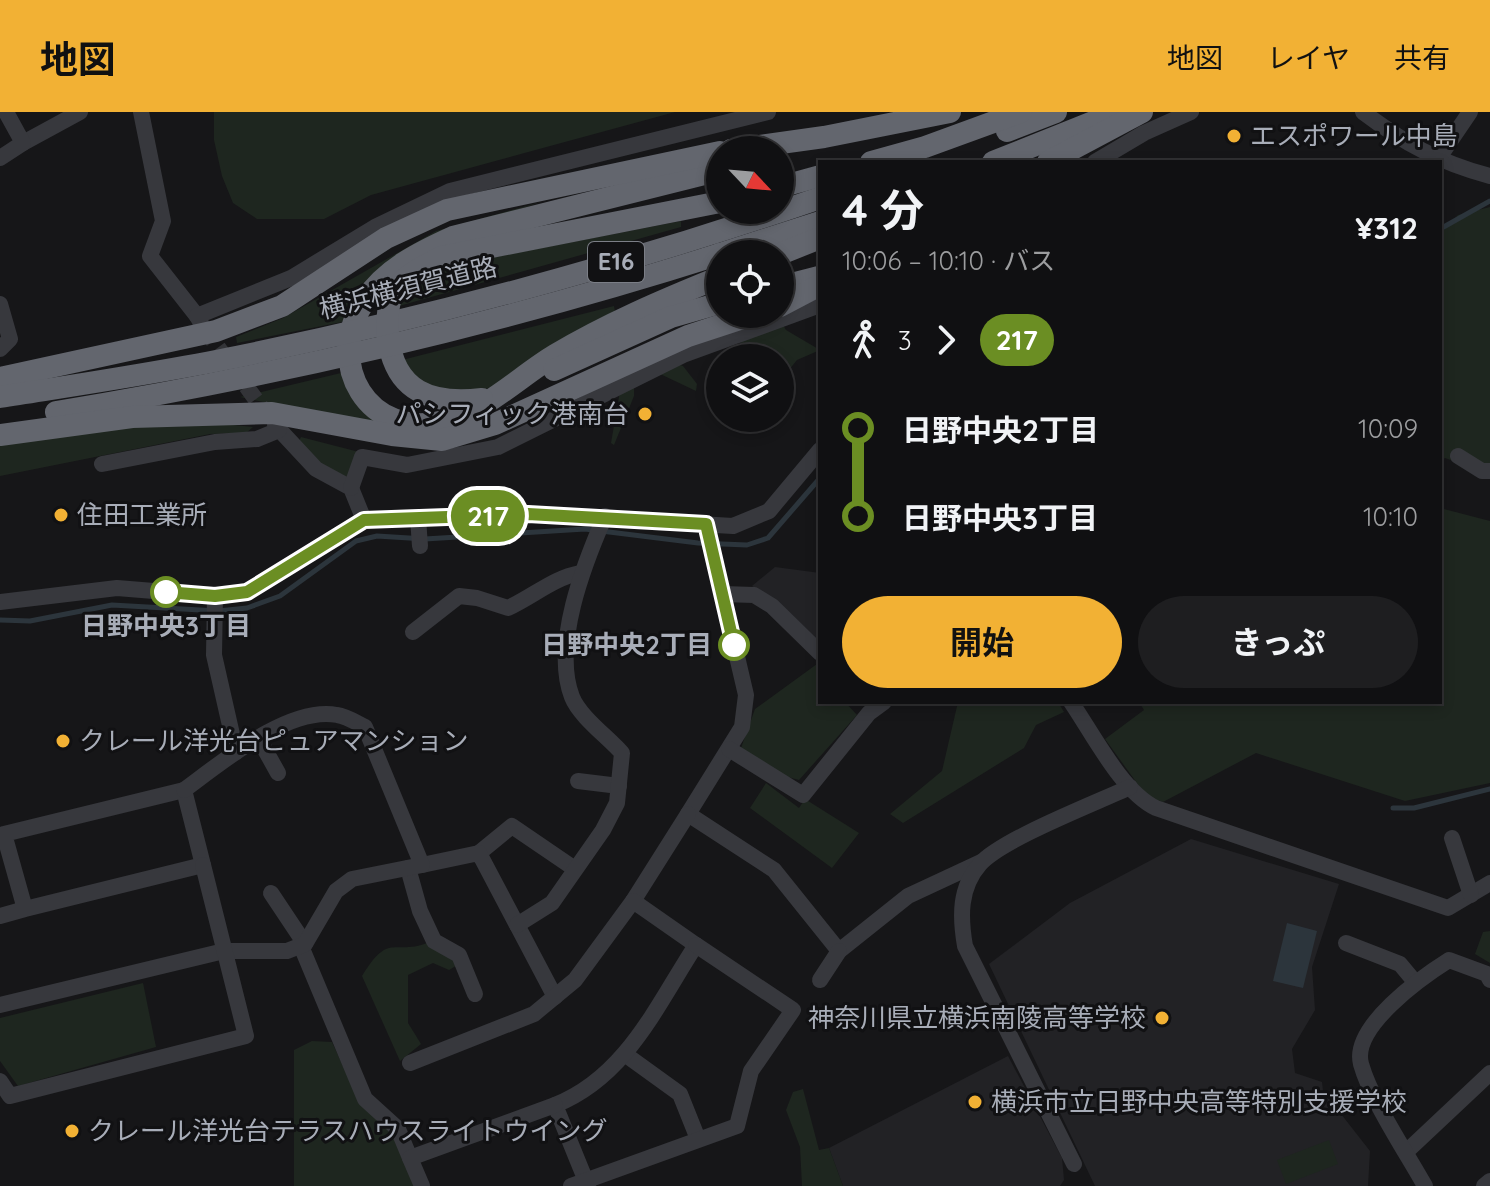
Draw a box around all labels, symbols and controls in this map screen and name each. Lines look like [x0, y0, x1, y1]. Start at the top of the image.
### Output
text: 地図 [40, 35, 116, 83]
text: 地図 [1167, 40, 1223, 75]
text: レイヤ [1267, 40, 1350, 75]
text: 共有 [1394, 40, 1450, 75]
place label: エスポワール中島 [1250, 119, 1458, 152]
marker: エスポワール中島 [1225, 127, 1243, 145]
north arrow [706, 136, 794, 224]
map controls [706, 136, 794, 432]
text: 4 分 [842, 182, 924, 237]
text: ¥312 [1355, 209, 1418, 247]
button: locate [706, 240, 794, 328]
road number: E16 [588, 242, 644, 282]
text: 10:06 – 10:10 · バス [842, 244, 1055, 277]
street label: 横浜横須賀道路 [316, 249, 500, 326]
icon: walk [842, 318, 886, 362]
icon: forward [924, 318, 968, 362]
text: 217 [996, 322, 1038, 357]
text: 3 [898, 324, 912, 357]
button: layers [706, 344, 794, 432]
place label: パシフィック港南台 [396, 397, 629, 430]
marker: パシフィック港南台 [636, 405, 654, 423]
text: 日野中央2丁目 [902, 411, 1099, 449]
text: 10:09 [1358, 412, 1418, 445]
line badge: 217 [442, 490, 534, 542]
place label: 住田工業所 [77, 498, 207, 531]
text: 217 [467, 498, 509, 533]
text: 日野中央3丁目 [902, 499, 1098, 537]
text: 10:10 [1363, 500, 1418, 533]
marker: 住田工業所 [52, 506, 70, 524]
marker: 日野中央3丁目 [151, 577, 181, 607]
button: 開始 [842, 596, 1122, 688]
button: きっぷ [1138, 596, 1418, 688]
place label: 日野中央3丁目 [81, 609, 251, 642]
place label: 日野中央2丁目 [541, 628, 712, 661]
marker: 日野中央2丁目 [719, 630, 749, 660]
place label: クレール洋光台ピュアマンション [79, 724, 468, 757]
marker: クレール洋光台ピュアマンション [54, 732, 72, 750]
place label: 神奈川県立横浜南陵高等学校 [808, 1001, 1146, 1034]
marker: 神奈川県立横浜南陵高等学校 [1153, 1009, 1171, 1027]
place label: 横浜市立日野中央高等特別支援学校 [991, 1085, 1407, 1118]
marker: 横浜市立日野中央高等特別支援学校 [966, 1093, 984, 1111]
place label: クレール洋光台テラスハウスライトウイング [88, 1114, 607, 1147]
marker: クレール洋光台テラスハウスライトウイング [63, 1122, 81, 1140]

